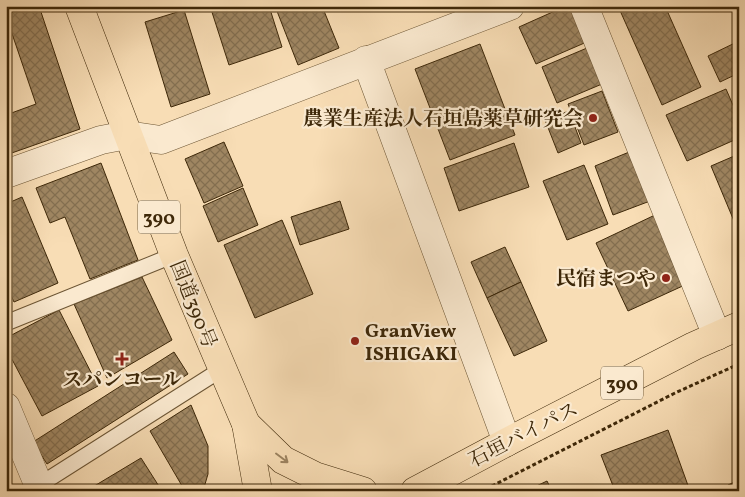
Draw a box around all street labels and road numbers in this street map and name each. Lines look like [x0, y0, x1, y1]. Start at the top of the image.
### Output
road number: 390 [138, 200, 180, 233]
street label: 国道390号 [162, 257, 222, 353]
road number: 390 [601, 366, 643, 399]
street label: 石垣バイパス [464, 396, 584, 475]

